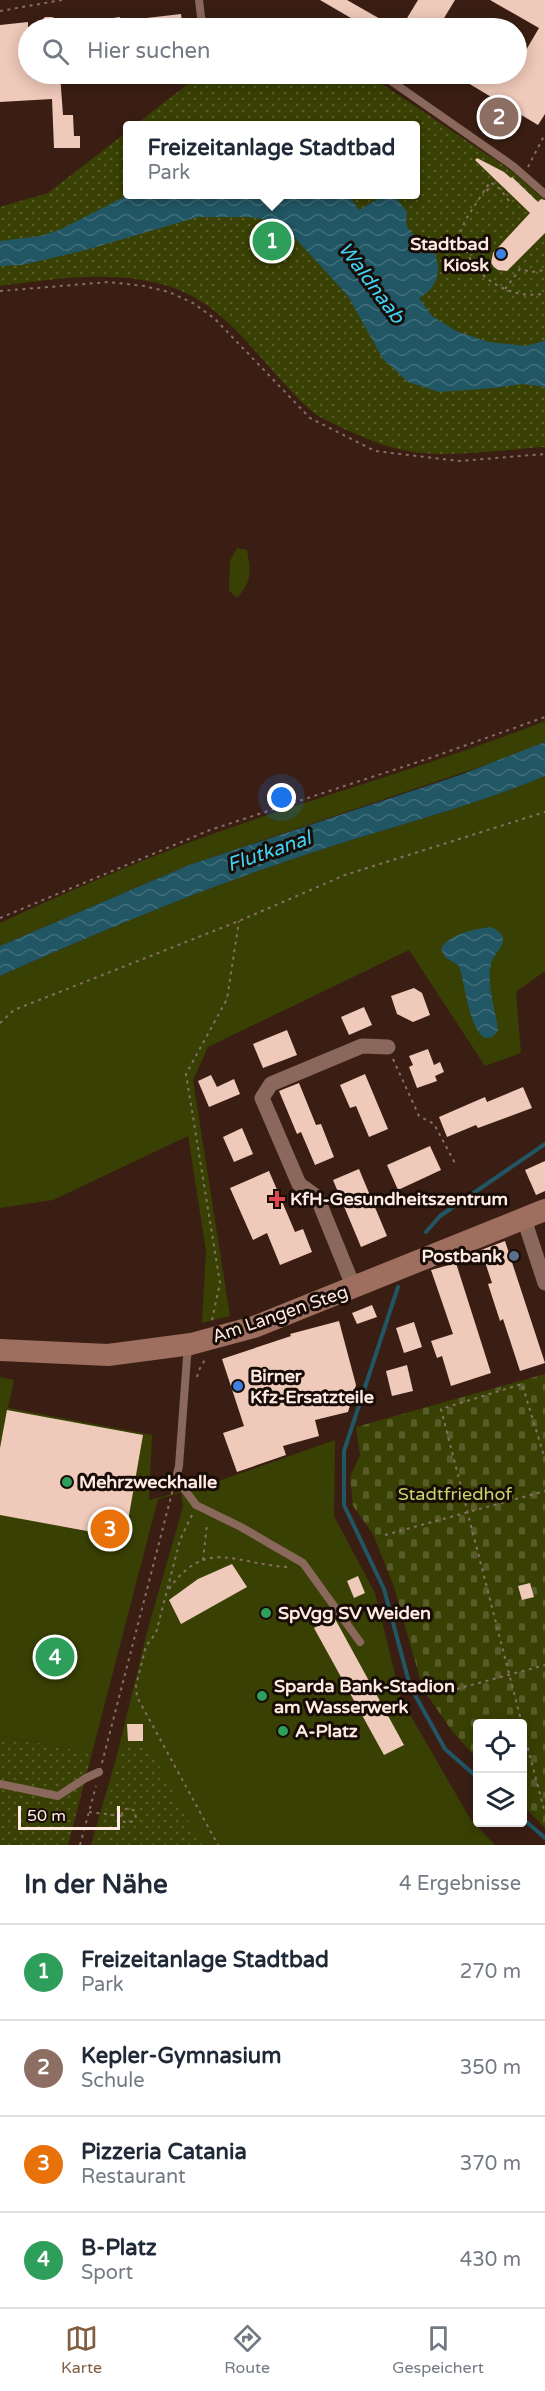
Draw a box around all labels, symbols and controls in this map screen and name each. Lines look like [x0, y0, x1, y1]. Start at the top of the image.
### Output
search box [18, 18, 527, 84]
icon: search [39, 35, 72, 68]
text: Hier suchen [87, 38, 210, 64]
pin: 2 [480, 94, 518, 140]
popup [123, 121, 420, 199]
text: Freizeitanlage Stadtbad [147, 135, 396, 161]
text: Park [147, 161, 190, 185]
pin: 1 [252, 218, 292, 264]
place label: Stadtbad Kiosk [410, 233, 489, 276]
water label: Waldnaab [333, 238, 410, 329]
marker: Stadtbad Kiosk [494, 247, 508, 261]
your location [267, 783, 296, 812]
water label: Flutkanal [224, 826, 316, 878]
place label: KfH-Gesundheitszentrum [290, 1188, 508, 1210]
marker: KfH-Gesundheitszentrum [268, 1190, 286, 1208]
place label: Postbank [422, 1245, 502, 1267]
marker: Postbank [507, 1249, 521, 1263]
street label: Am Langen Steg [209, 1280, 351, 1348]
place label: Birner Kfz-Ersatzteile [250, 1365, 374, 1408]
marker: Birner Kfz-Ersatzteile [231, 1379, 245, 1393]
place label: Mehrzweckhalle [79, 1471, 217, 1493]
marker: Mehrzweckhalle [60, 1475, 74, 1489]
park label: Stadtfriedhof [398, 1483, 512, 1505]
pin: 3 [90, 1506, 130, 1552]
place label: SpVgg SV Weiden [278, 1602, 431, 1624]
marker: SpVgg SV Weiden [259, 1606, 273, 1620]
pin: 4 [36, 1634, 74, 1680]
place label: Sparda Bank-Stadion am Wasserwerk [274, 1675, 455, 1718]
marker: Sparda Bank-Stadion am Wasserwerk [255, 1689, 269, 1703]
map controls [473, 1719, 527, 1827]
button: locate [473, 1719, 527, 1773]
place label: A-Platz [295, 1720, 358, 1742]
marker: A-Platz [276, 1724, 290, 1738]
button: layers [473, 1773, 527, 1827]
scale bar [18, 1803, 120, 1830]
text: 50 m [27, 1806, 66, 1826]
text: In der Nähe [24, 1869, 168, 1900]
text: 4 Ergebnisse [399, 1872, 521, 1896]
text: Freizeitanlage Stadtbad [81, 1947, 329, 1973]
text: 1 [37, 1960, 50, 1984]
text: 270 m [460, 1960, 521, 1984]
text: Park [81, 1973, 124, 1997]
text: Kepler-Gymnasium [81, 2043, 281, 2069]
text: 2 [37, 2056, 50, 2080]
text: 350 m [460, 2056, 521, 2080]
text: Schule [81, 2069, 145, 2093]
text: Pizzeria Catania [81, 2139, 247, 2165]
text: 3 [37, 2152, 50, 2176]
text: 370 m [460, 2152, 521, 2176]
text: Restaurant [81, 2165, 186, 2189]
text: B-Platz [81, 2235, 157, 2261]
text: 4 [37, 2248, 50, 2272]
text: 430 m [460, 2248, 521, 2272]
text: Sport [81, 2261, 133, 2285]
tab: Karte [61, 2322, 102, 2378]
tab: Route [224, 2322, 270, 2378]
tab: Gespeichert [392, 2322, 484, 2378]

